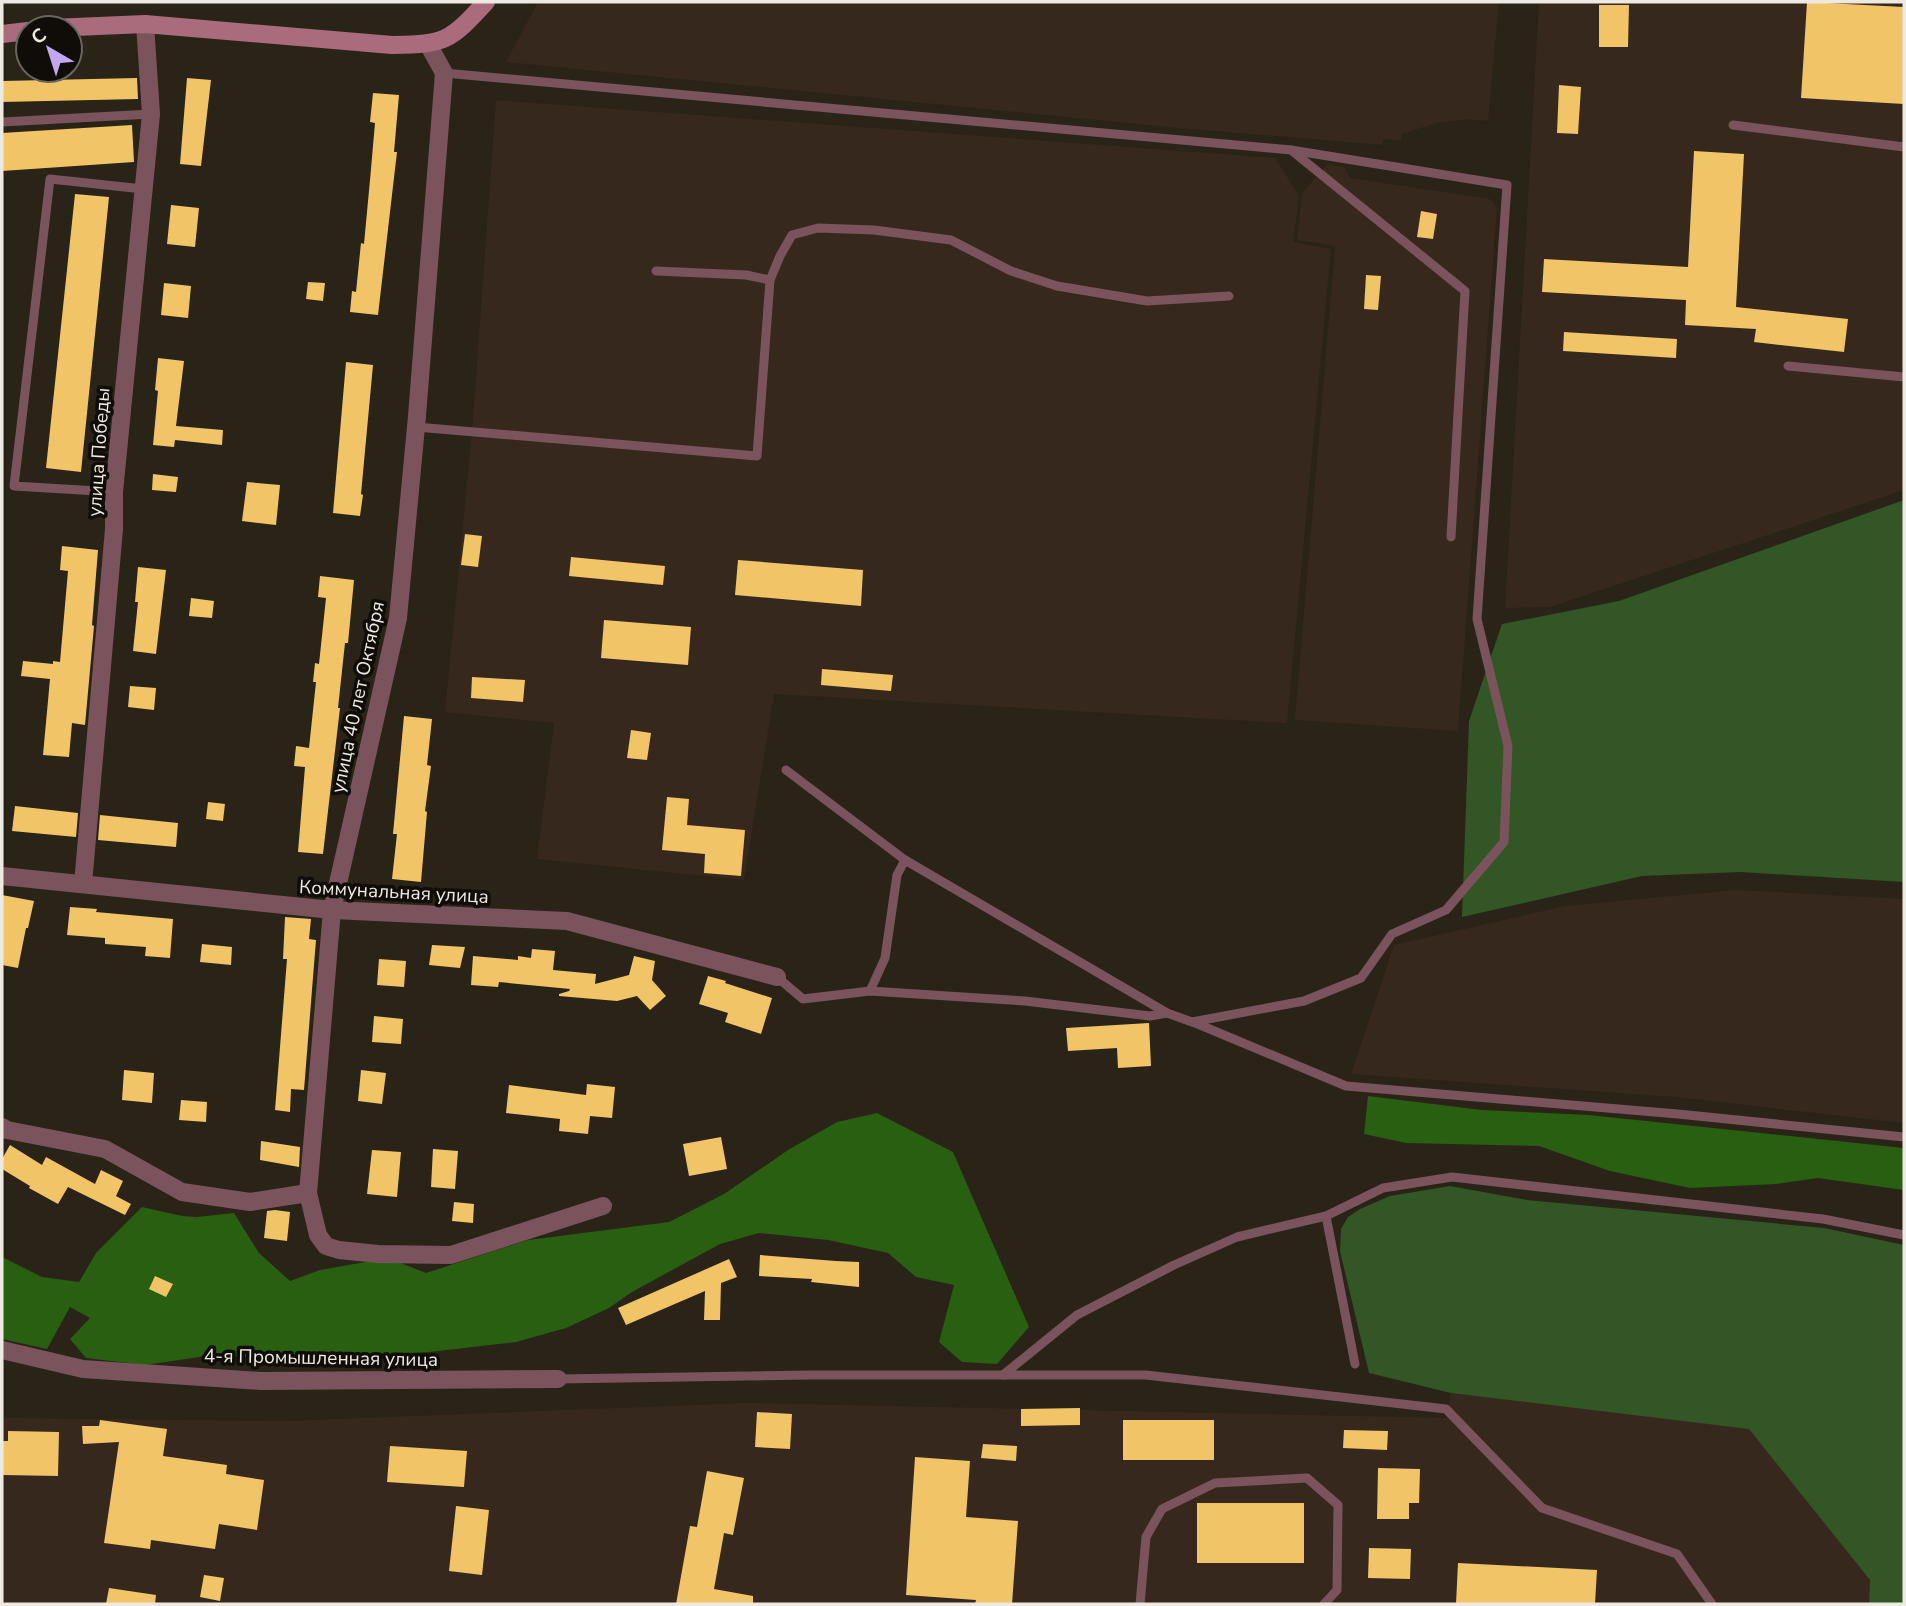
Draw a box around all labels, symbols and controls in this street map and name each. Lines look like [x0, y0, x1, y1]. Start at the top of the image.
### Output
north arrow [14, 14, 84, 84]
text: С [26, 22, 52, 51]
street label: улица Победы [82, 387, 116, 517]
street label: улица 40 лет Октября [325, 599, 391, 796]
street label: Коммунальная улица [298, 874, 489, 910]
street label: 4-я Промышленная улица [204, 1343, 438, 1373]

